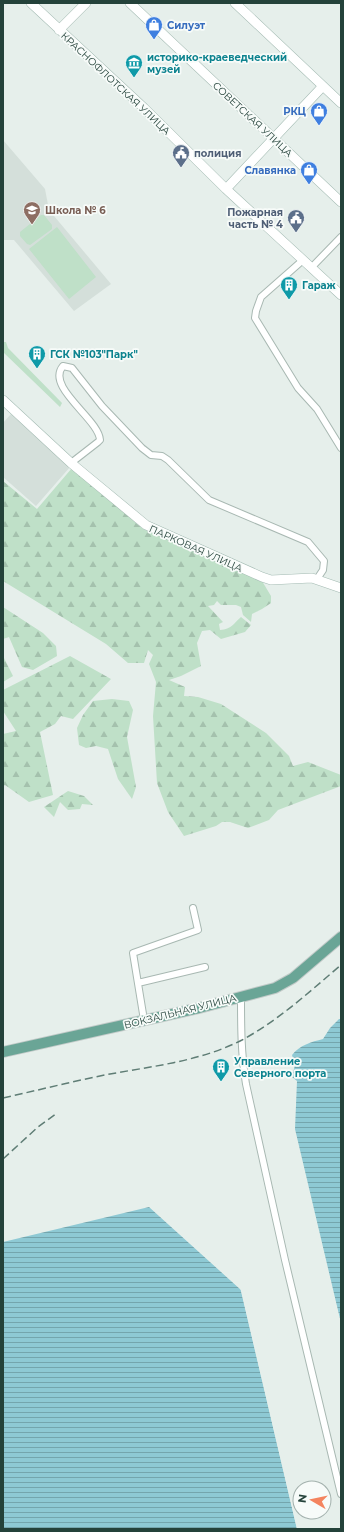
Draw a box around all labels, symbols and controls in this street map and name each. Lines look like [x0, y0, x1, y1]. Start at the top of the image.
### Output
shop icon: Силуэт [144, 15, 164, 40]
place label: Силуэт [167, 19, 206, 32]
street label: КРАСНОФЛОТСКАЯ УЛИЦА [58, 29, 174, 138]
place label: историко-краеведческий музей [147, 51, 287, 76]
museum icon: историко-краеведческий музей [124, 53, 144, 78]
street label: СОВЕТСКАЯ УЛИЦА [210, 79, 296, 160]
shop icon: РКЦ [309, 101, 329, 126]
place label: РКЦ [283, 105, 307, 118]
public building icon: полиция [171, 143, 191, 168]
place label: полиция [194, 147, 242, 160]
shop icon: Славянка [299, 160, 319, 185]
place label: Славянка [244, 164, 296, 177]
school or university icon: Школа № 6 [22, 200, 42, 225]
place label: Школа № 6 [45, 204, 106, 217]
place label: Пожарная часть № 4 [227, 206, 283, 231]
public building icon: Пожарная часть № 4 [286, 208, 306, 233]
building icon: Гараж [279, 275, 299, 300]
place label: Гараж [302, 279, 337, 292]
building icon: ГСК №103"Парк" [27, 344, 47, 369]
place label: ГСК №103"Парк" [50, 348, 138, 361]
street label: ПАРКОВАЯ УЛИЦА [147, 522, 245, 575]
street label: ВОКЗАЛЬНАЯ УЛИЦА [123, 991, 238, 1032]
place label: Управление Северного порта [234, 1055, 326, 1080]
building icon: Управление Северного порта [211, 1057, 231, 1082]
north arrow [292, 1480, 332, 1520]
text: N [295, 1493, 310, 1504]

